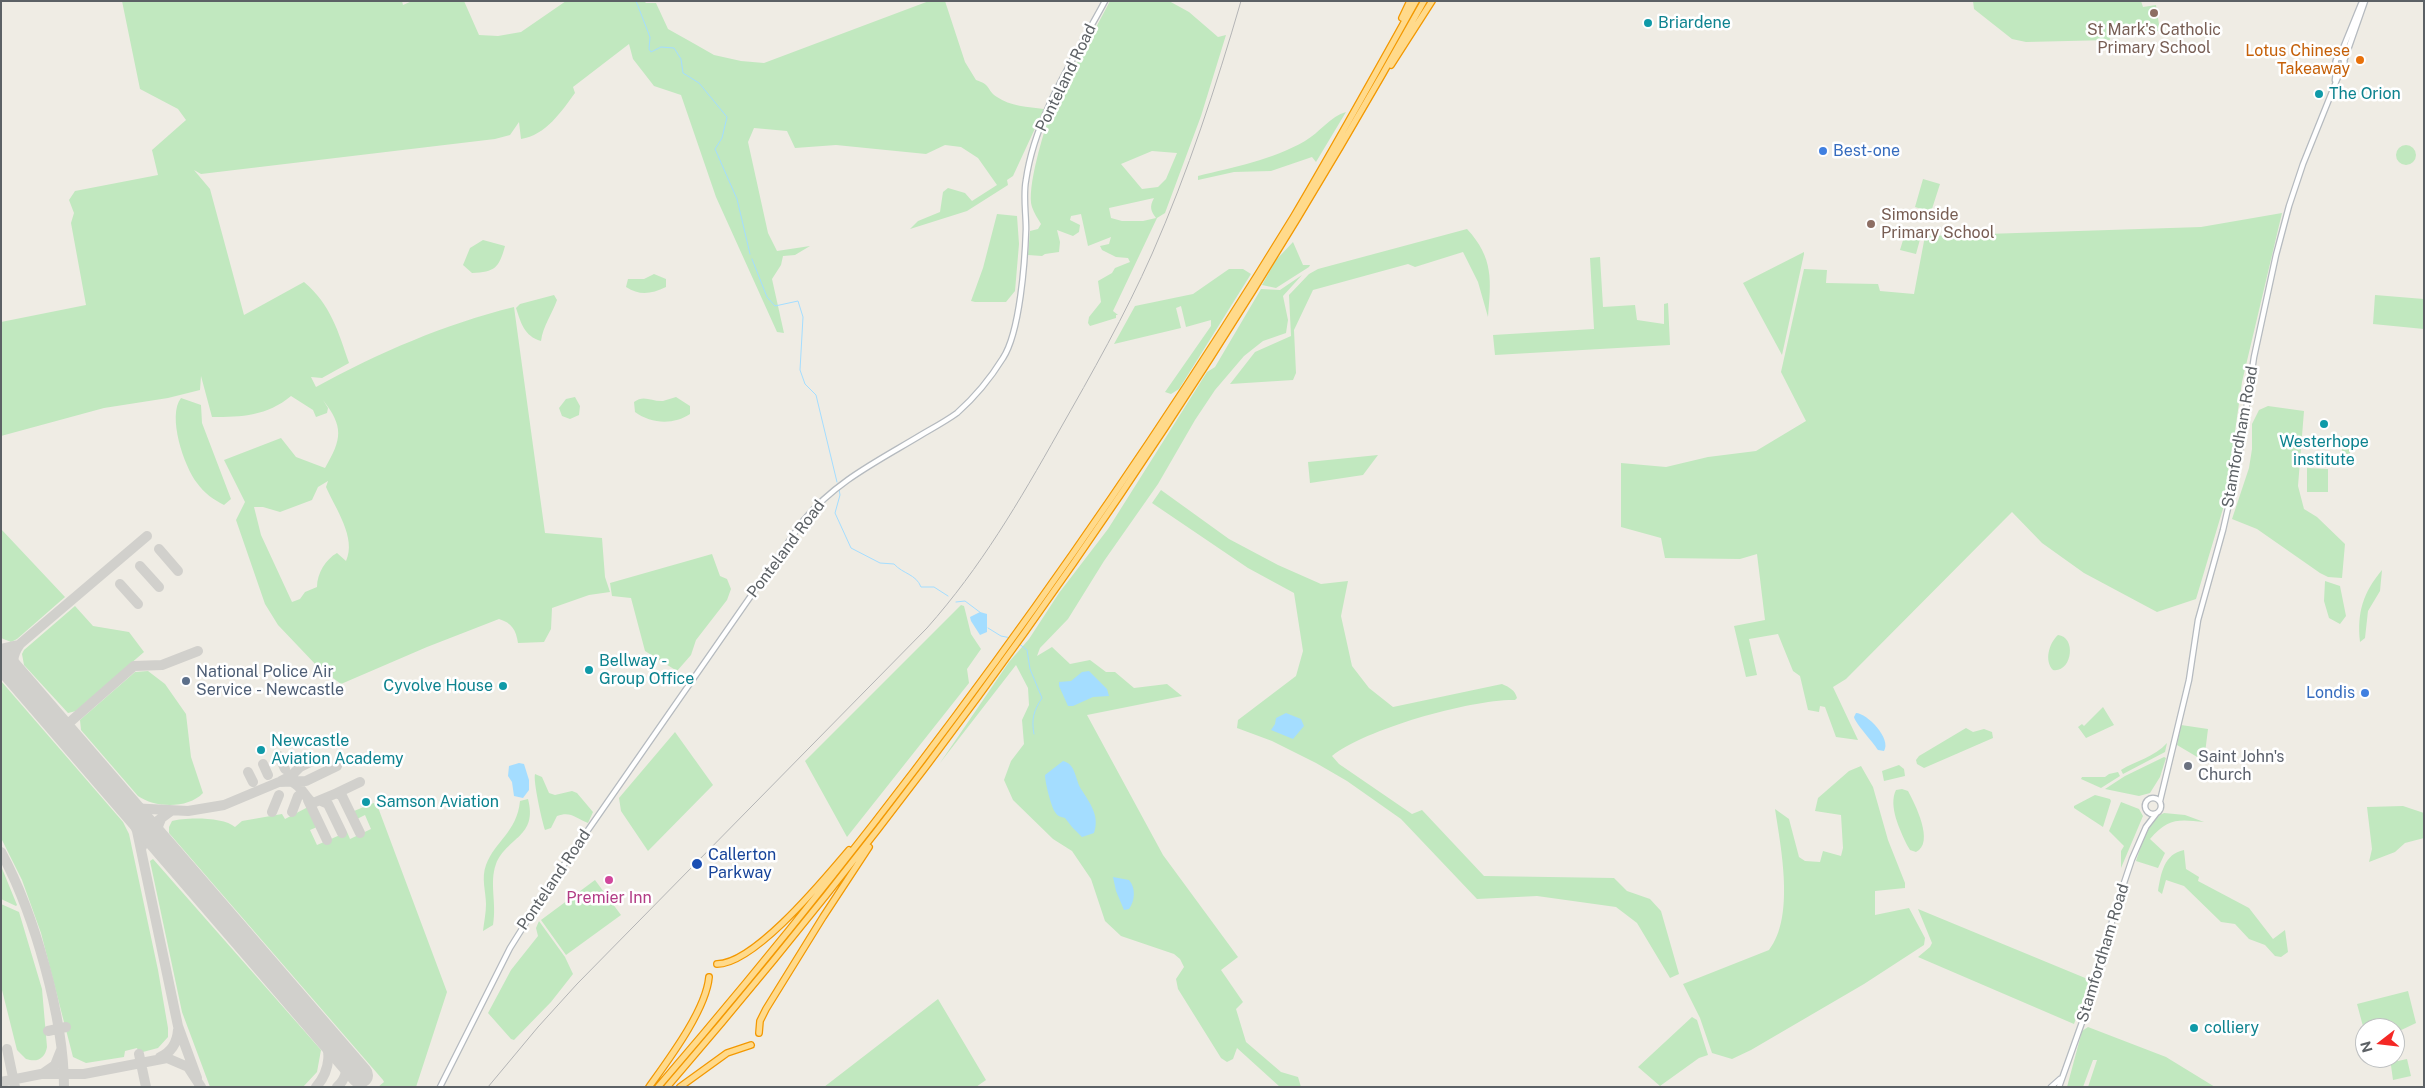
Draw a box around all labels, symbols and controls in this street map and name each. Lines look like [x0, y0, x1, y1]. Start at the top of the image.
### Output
marker: St Mark's Catholic Primary School [2148, 7, 2160, 19]
place label: Briardene [1658, 13, 1731, 33]
marker: Briardene [1642, 17, 1654, 29]
place label: St Mark's Catholic Primary School [2087, 20, 2221, 58]
street label: Ponteland Road [1032, 21, 1100, 135]
place label: Lotus Chinese Takeaway [2245, 41, 2350, 79]
marker: Lotus Chinese Takeaway [2354, 54, 2366, 66]
place label: The Orion [2329, 84, 2401, 104]
marker: The Orion [2313, 88, 2325, 100]
place label: Best-one [1833, 141, 1900, 161]
marker: Best-one [1817, 145, 1829, 157]
place label: Simonside Primary School [1881, 205, 1995, 243]
marker: Simonside Primary School [1865, 218, 1877, 230]
street label: Stamfordham Road [2218, 365, 2262, 509]
marker: Westerhope institute [2318, 418, 2330, 430]
place label: Westerhope institute [2279, 432, 2369, 470]
street label: Ponteland Road [743, 496, 829, 602]
place label: Bellway - Group Office [599, 651, 694, 689]
place label: National Police Air Service - Newcastle [196, 662, 344, 700]
marker: Bellway - Group Office [583, 664, 595, 676]
marker: National Police Air Service - Newcastle [180, 675, 192, 687]
place label: Cyvolve House [383, 676, 493, 696]
marker: Cyvolve House [497, 680, 509, 692]
place label: Londis [2306, 683, 2355, 703]
marker: Londis [2359, 687, 2371, 699]
place label: Newcastle Aviation Academy [271, 731, 404, 769]
marker: Newcastle Aviation Academy [255, 744, 267, 756]
place label: Saint John's Church [2198, 747, 2284, 785]
marker: Saint John's Church [2182, 760, 2194, 772]
place label: Samson Aviation [376, 792, 499, 812]
marker: Samson Aviation [360, 796, 372, 808]
street label: Ponteland Road [513, 826, 595, 934]
place label: Callerton Parkway [708, 845, 776, 883]
marker: Callerton Parkway [690, 857, 704, 871]
marker: Premier Inn [603, 874, 615, 886]
street label: Stamfordham Road [2073, 881, 2133, 1025]
place label: Premier Inn [566, 888, 652, 908]
place label: colliery [2204, 1018, 2259, 1038]
north arrow [2355, 1018, 2405, 1068]
marker: colliery [2188, 1022, 2200, 1034]
text: N [2357, 1039, 2376, 1054]

